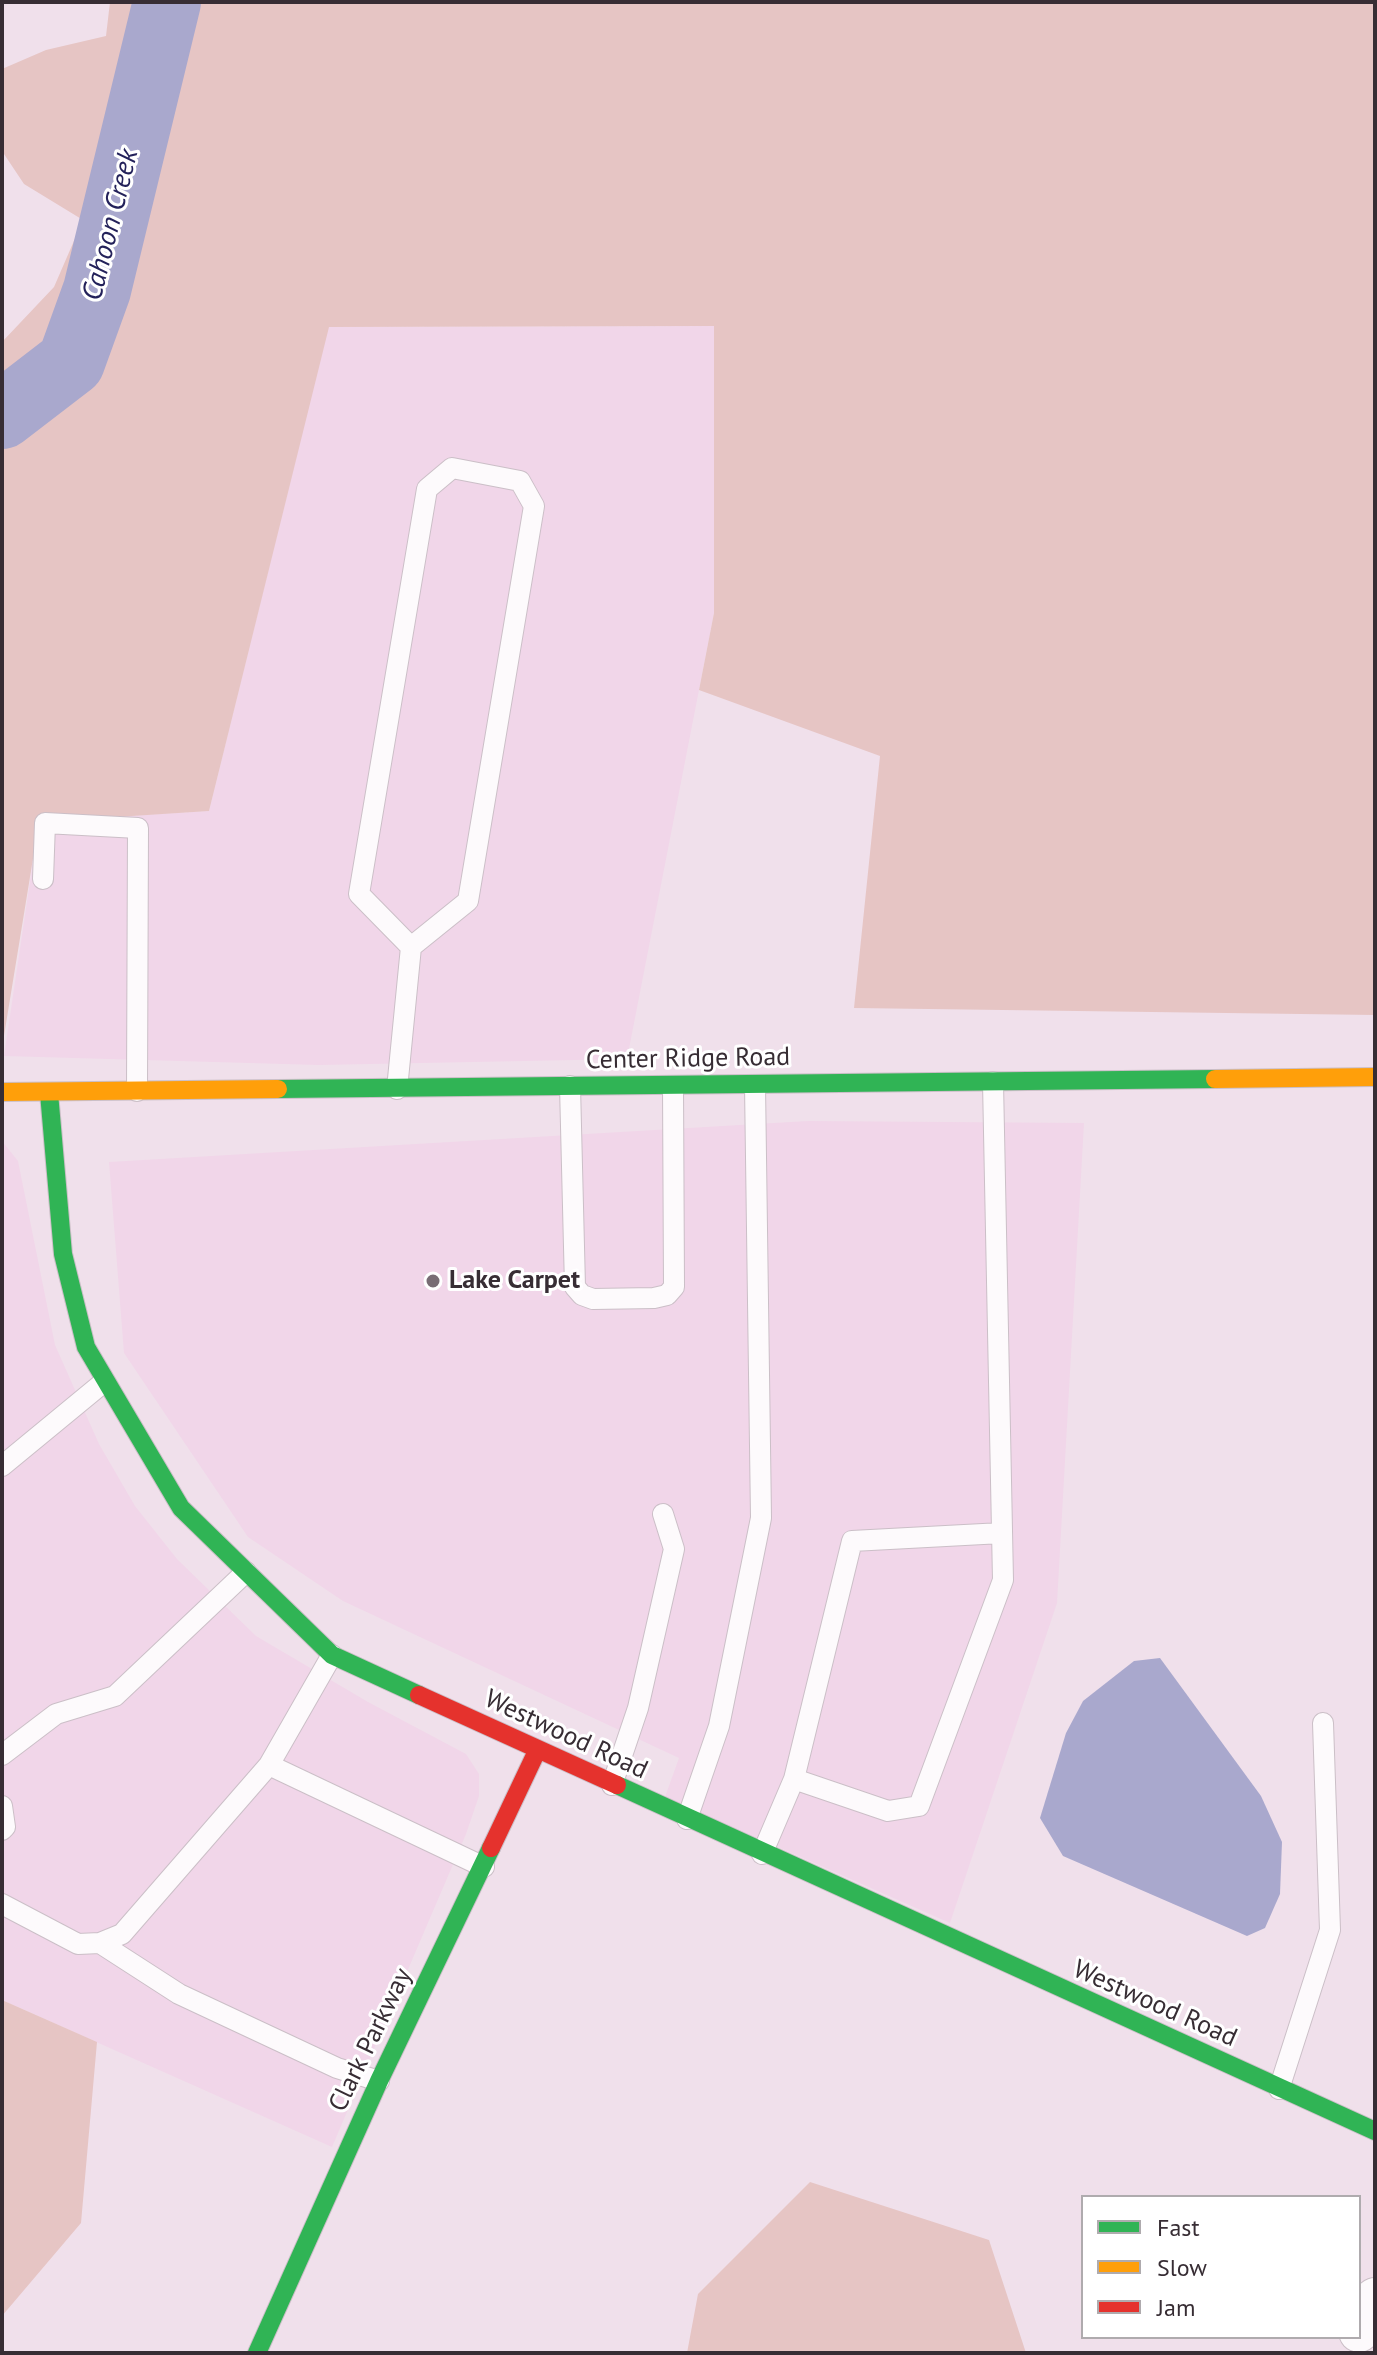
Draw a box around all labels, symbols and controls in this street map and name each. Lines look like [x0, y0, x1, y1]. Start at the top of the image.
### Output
water label: Cahoon Creek [76, 146, 146, 304]
street label: Center Ridge Road [586, 1042, 790, 1076]
place label: Lake Carpet [449, 1265, 580, 1297]
marker: Lake Carpet [424, 1272, 442, 1290]
street label: Westwood Road [480, 1684, 652, 1786]
street label: Westwood Road [1068, 1954, 1242, 2054]
street label: Clark Parkway [323, 1963, 419, 2117]
legend [1081, 2195, 1361, 2339]
text: Fast [1157, 2212, 1200, 2243]
text: Slow [1157, 2252, 1207, 2283]
text: Jam [1157, 2292, 1195, 2323]

